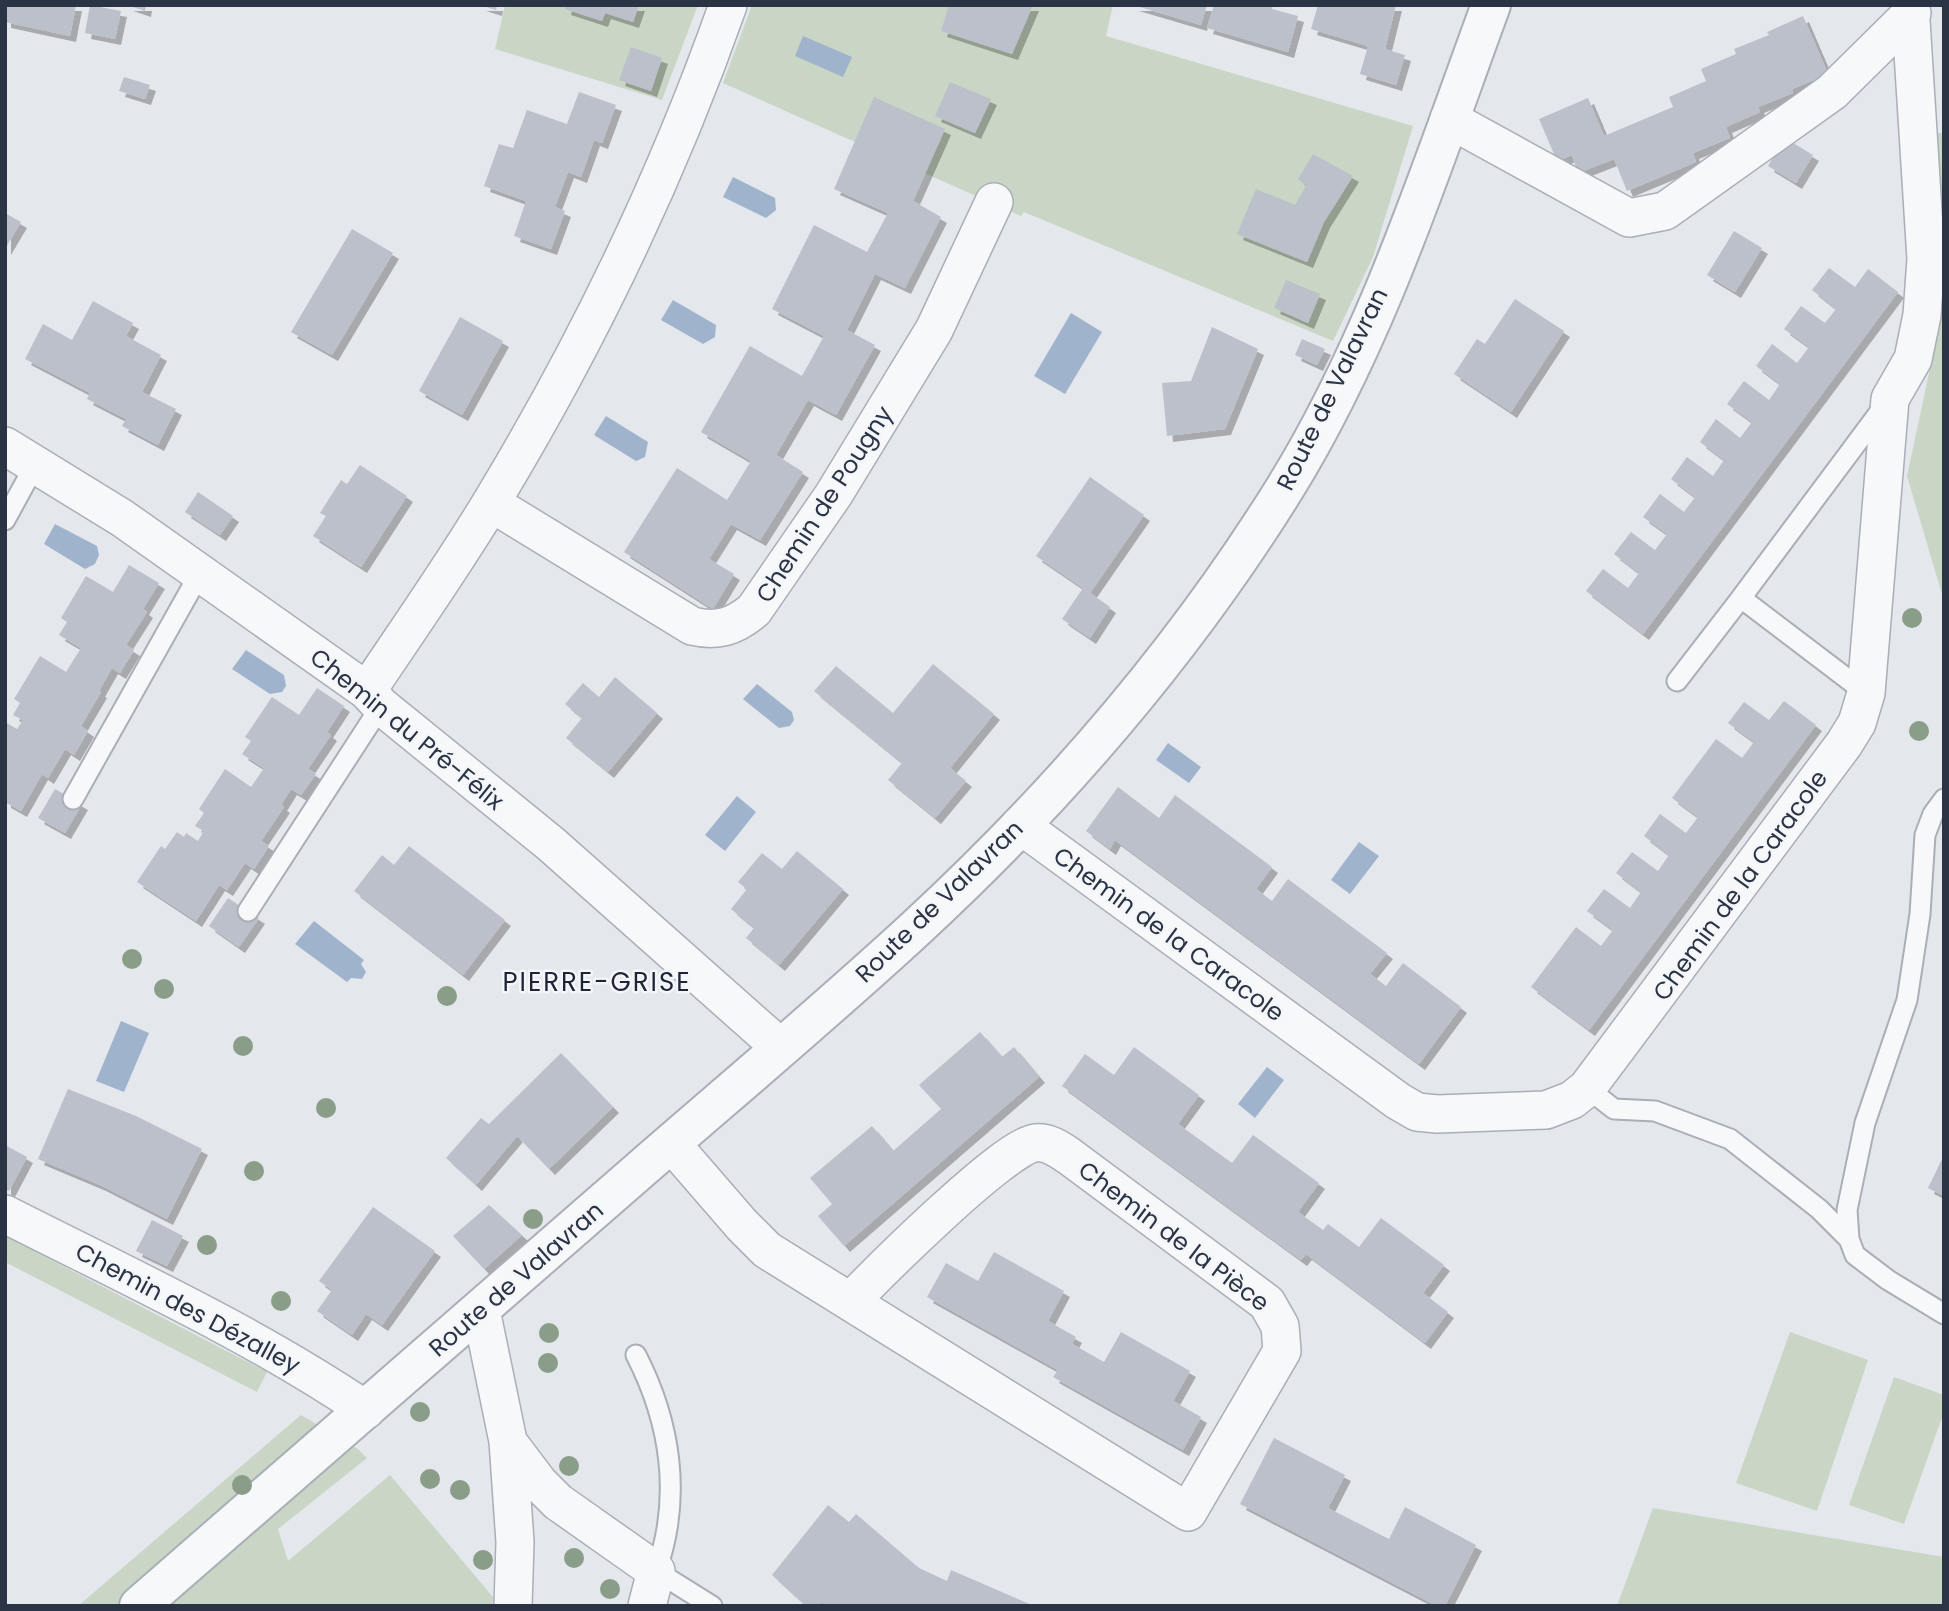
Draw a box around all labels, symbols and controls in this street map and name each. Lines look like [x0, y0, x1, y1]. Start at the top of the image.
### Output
street label: Route de Valavran [1269, 282, 1395, 496]
street label: Chemin de Pougny [748, 399, 900, 609]
street label: Chemin du Pré-Félix [303, 641, 511, 818]
street label: Chemin de la Caracole [1645, 763, 1835, 1007]
street label: Route de Valavran [848, 812, 1030, 990]
street label: Chemin de la Caracole [1047, 839, 1291, 1029]
district label: PIERRE-GRISE [502, 964, 692, 1000]
street label: Chemin de la Pièce [1072, 1153, 1276, 1319]
street label: Route de Valavran [422, 1194, 610, 1364]
street label: Chemin des Dézalley [70, 1235, 307, 1382]

